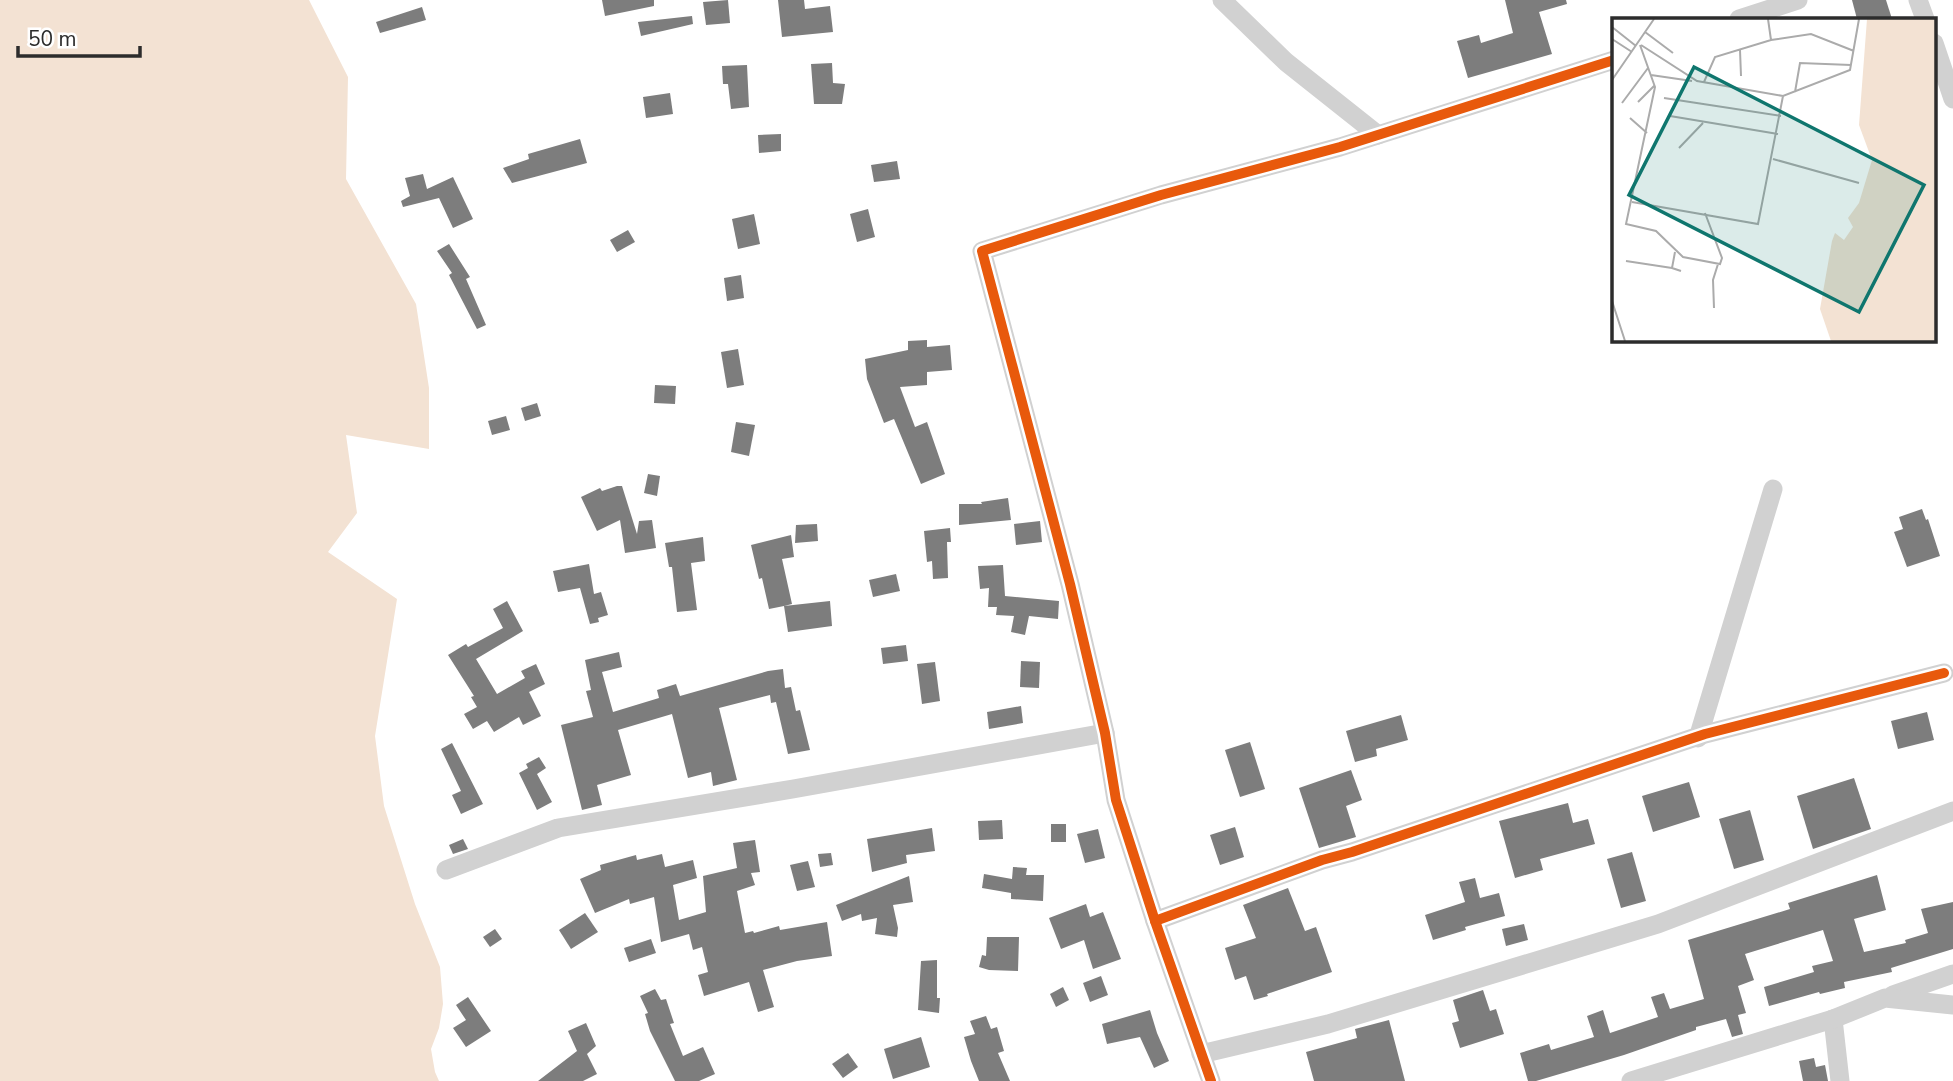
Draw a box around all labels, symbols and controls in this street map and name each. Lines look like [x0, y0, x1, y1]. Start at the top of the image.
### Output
scale bar [18, 14, 140, 58]
inset map [1612, 18, 1936, 341]
text: 50 m [28, 25, 77, 53]

